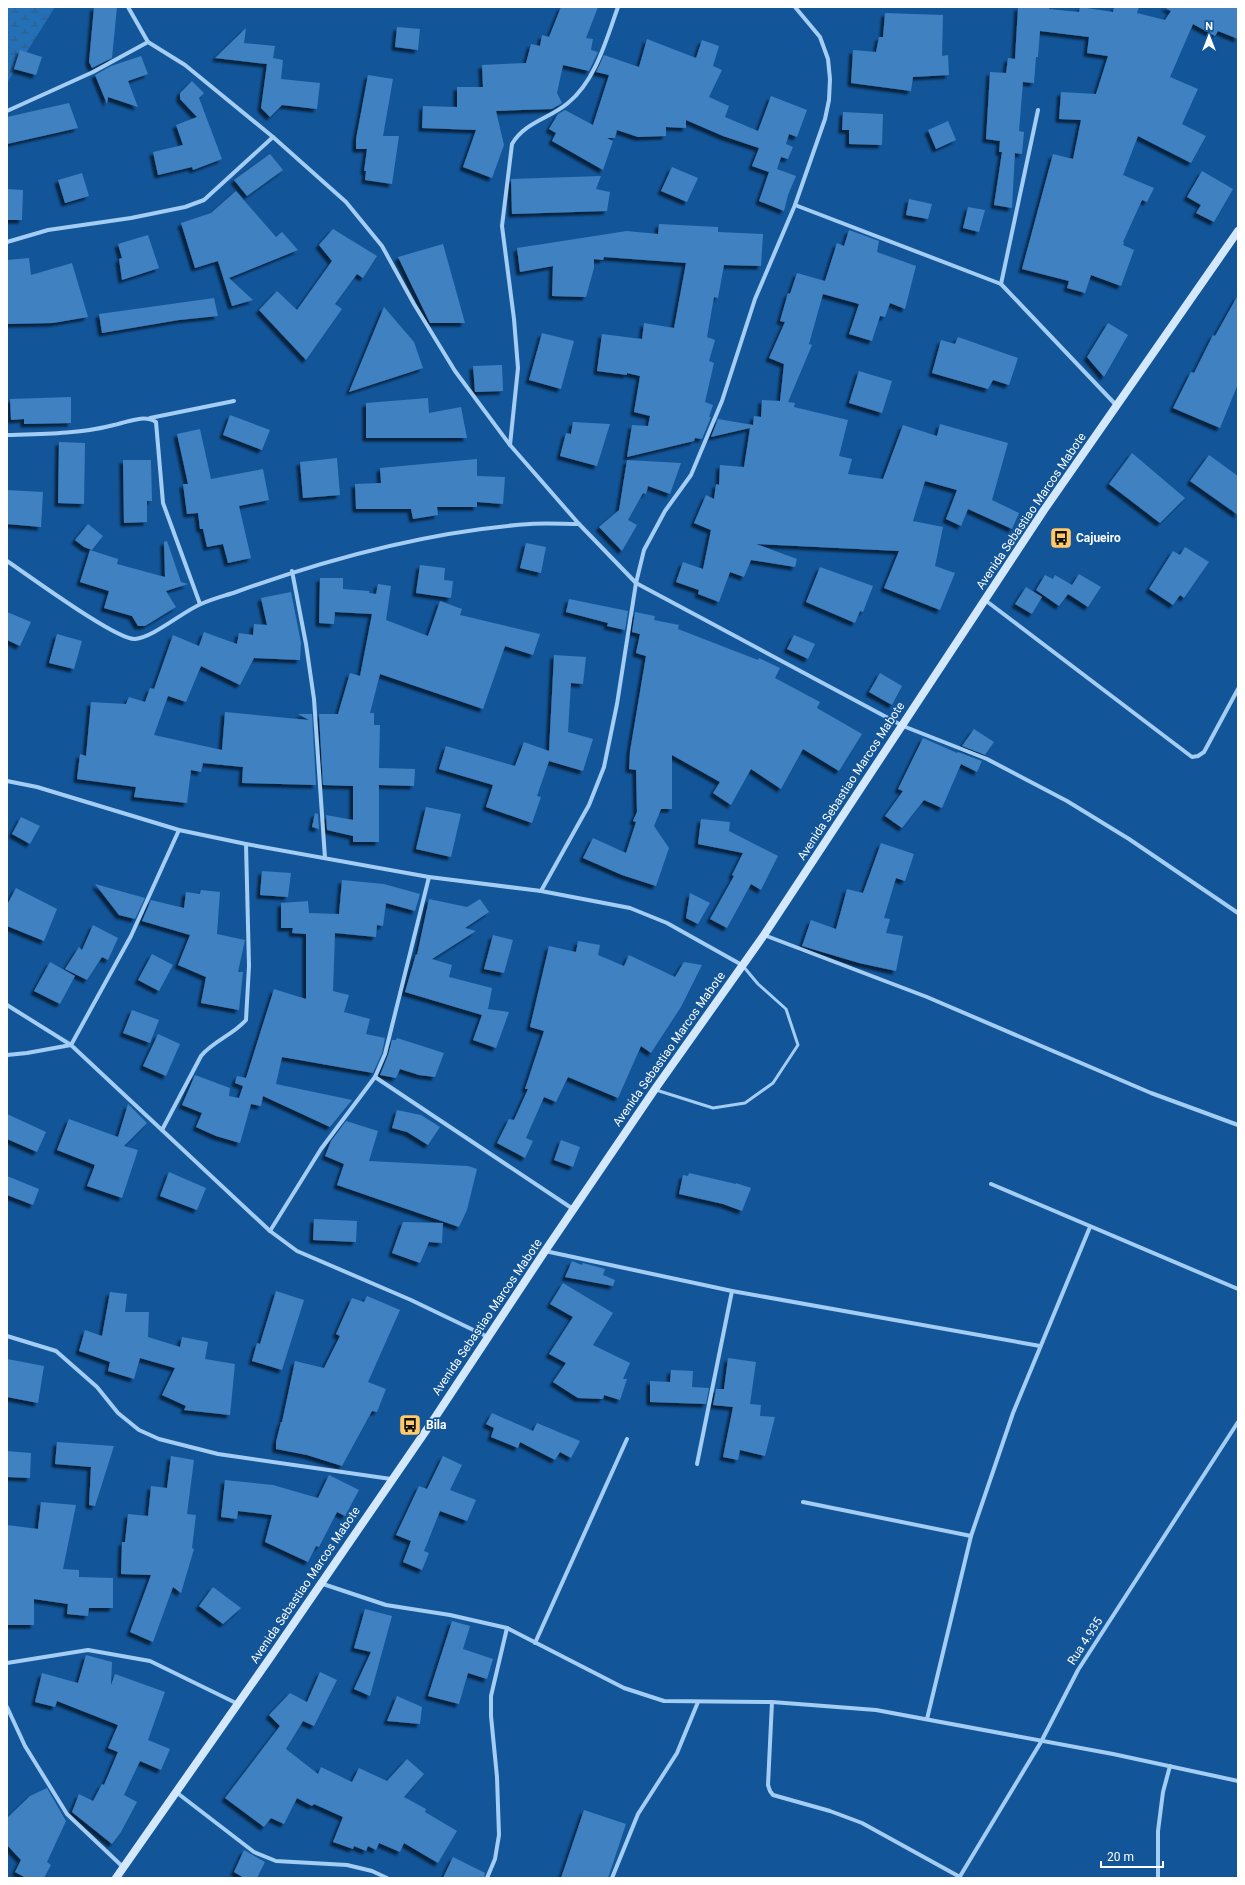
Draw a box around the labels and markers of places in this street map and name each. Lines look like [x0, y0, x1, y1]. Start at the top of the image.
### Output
bus stop icon: Cajueiro [1048, 525, 1074, 551]
place label: Cajueiro [1076, 531, 1121, 545]
bus stop icon: Bila [397, 1412, 423, 1438]
place label: Bila [426, 1418, 447, 1432]

